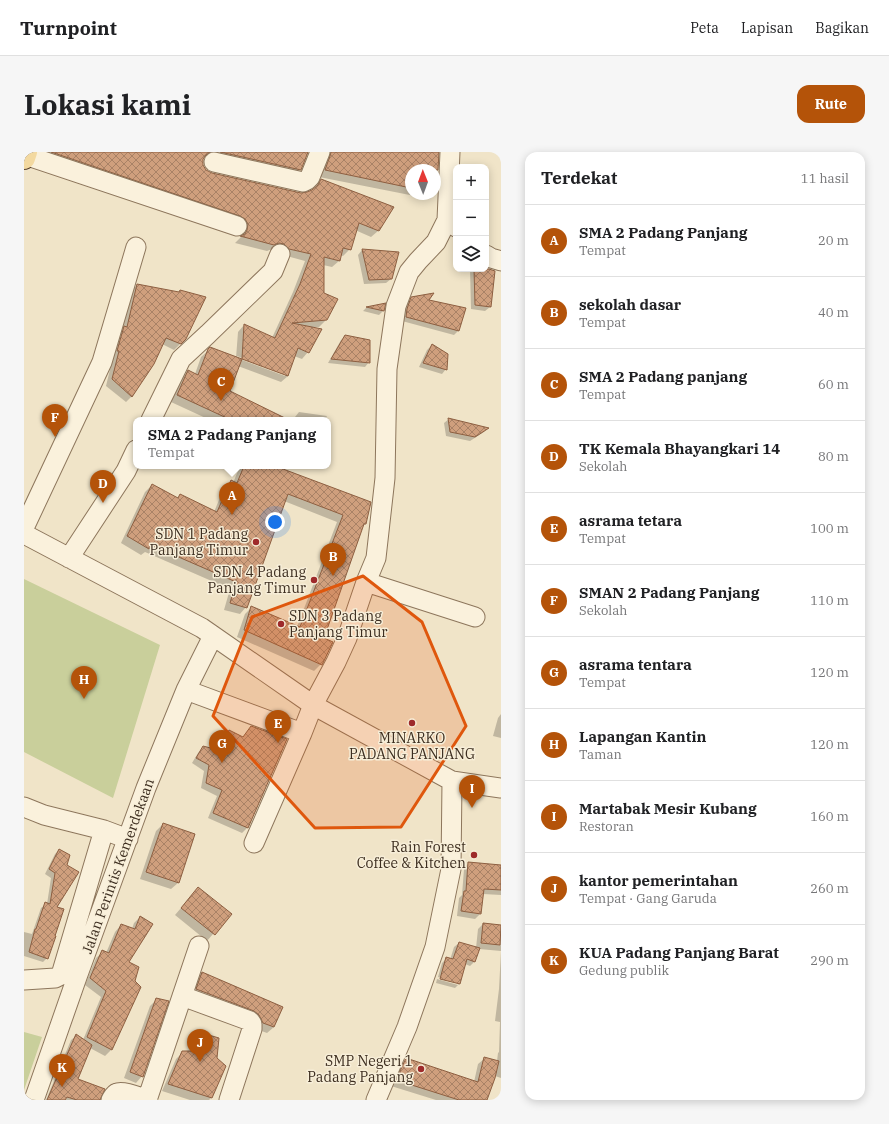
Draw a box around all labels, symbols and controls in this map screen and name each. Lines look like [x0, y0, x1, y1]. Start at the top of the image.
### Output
text: Turnpoint [20, 16, 117, 40]
text: Peta [690, 19, 719, 37]
text: Lapisan [741, 19, 793, 37]
text: Bagikan [815, 19, 869, 37]
button: Rute [797, 85, 865, 123]
text: Lokasi kami [24, 86, 191, 123]
north arrow [405, 164, 441, 200]
map controls [453, 164, 489, 272]
button: + [453, 164, 489, 200]
text: Terdekat [541, 167, 617, 189]
text: 11 hasil [801, 170, 849, 187]
button: − [453, 200, 489, 236]
text: SMA 2 Padang Panjang [579, 223, 748, 242]
text: A [549, 232, 559, 249]
text: 20 m [818, 232, 849, 249]
button: layers [453, 236, 489, 272]
text: Tempat [579, 242, 626, 259]
text: sekolah dasar [579, 295, 681, 314]
text: B [549, 304, 559, 321]
text: 40 m [818, 304, 849, 321]
text: Tempat [579, 314, 626, 331]
text: SMA 2 Padang panjang [579, 367, 747, 386]
pin: C [208, 368, 234, 401]
text: C [550, 376, 558, 393]
text: 60 m [818, 376, 849, 393]
text: Tempat [579, 386, 626, 403]
pin: F [42, 404, 68, 437]
popup [133, 417, 331, 469]
text: SMA 2 Padang Panjang [148, 425, 316, 444]
text: TK Kemala Bhayangkari 14 [579, 439, 780, 458]
text: Tempat [148, 444, 195, 461]
text: D [549, 448, 559, 465]
text: 80 m [818, 448, 849, 465]
text: Sekolah [579, 458, 627, 475]
pin: D [90, 470, 116, 503]
pin: A [219, 482, 245, 515]
text: asrama tetara [579, 511, 682, 530]
your location [265, 512, 285, 532]
text: E [550, 520, 558, 537]
text: 100 m [810, 520, 849, 537]
place label: SDN 1 Padang Panjang Timur [149, 525, 249, 559]
text: Tempat [579, 530, 626, 547]
marker: SDN 1 Padang Panjang Timur [251, 537, 261, 547]
pin: B [320, 543, 346, 576]
place label: SDN 4 Padang Panjang Timur [207, 563, 307, 597]
marker: SDN 4 Padang Panjang Timur [309, 575, 319, 585]
text: SMAN 2 Padang Panjang [579, 583, 759, 602]
text: F [550, 592, 558, 609]
text: 110 m [810, 592, 849, 609]
text: Sekolah [579, 602, 627, 619]
place label: SDN 3 Padang Panjang Timur [289, 607, 388, 641]
marker: SDN 3 Padang Panjang Timur [276, 619, 286, 629]
text: asrama tentara [579, 655, 692, 674]
text: G [549, 664, 559, 681]
text: 120 m [810, 664, 849, 681]
pin: H [71, 666, 97, 699]
text: Tempat [579, 674, 626, 691]
pin: E [265, 710, 291, 743]
marker: MINARKO PADANG PANJANG [407, 718, 417, 728]
text: Lapangan Kantin [579, 727, 706, 746]
place label: MINARKO PADANG PANJANG [349, 729, 475, 763]
pin: G [209, 730, 235, 763]
text: H [549, 736, 559, 753]
text: 120 m [810, 736, 849, 753]
text: Taman [579, 746, 622, 763]
pin: I [459, 775, 485, 808]
street label: Jalan Perintis Kemerdekaan [78, 776, 158, 956]
text: Martabak Mesir Kubang [579, 799, 757, 818]
text: I [552, 808, 557, 825]
text: 160 m [810, 808, 849, 825]
text: Restoran [579, 818, 634, 835]
place label: Rain Forest Coffee & Kitchen [357, 838, 466, 872]
marker: Rain Forest Coffee & Kitchen [469, 850, 479, 860]
text: kantor pemerintahan [579, 871, 738, 890]
text: J [551, 880, 557, 897]
text: 260 m [810, 880, 849, 897]
text: Tempat · Gang Garuda [579, 890, 717, 907]
text: KUA Padang Panjang Barat [579, 943, 779, 962]
text: K [549, 952, 559, 969]
text: 290 m [810, 952, 849, 969]
text: Gedung publik [579, 962, 669, 979]
pin: J [187, 1029, 213, 1062]
place label: SMP Negeri 1 Padang Panjang [307, 1052, 413, 1086]
pin: K [49, 1054, 75, 1087]
marker: SMP Negeri 1 Padang Panjang [416, 1064, 426, 1074]

